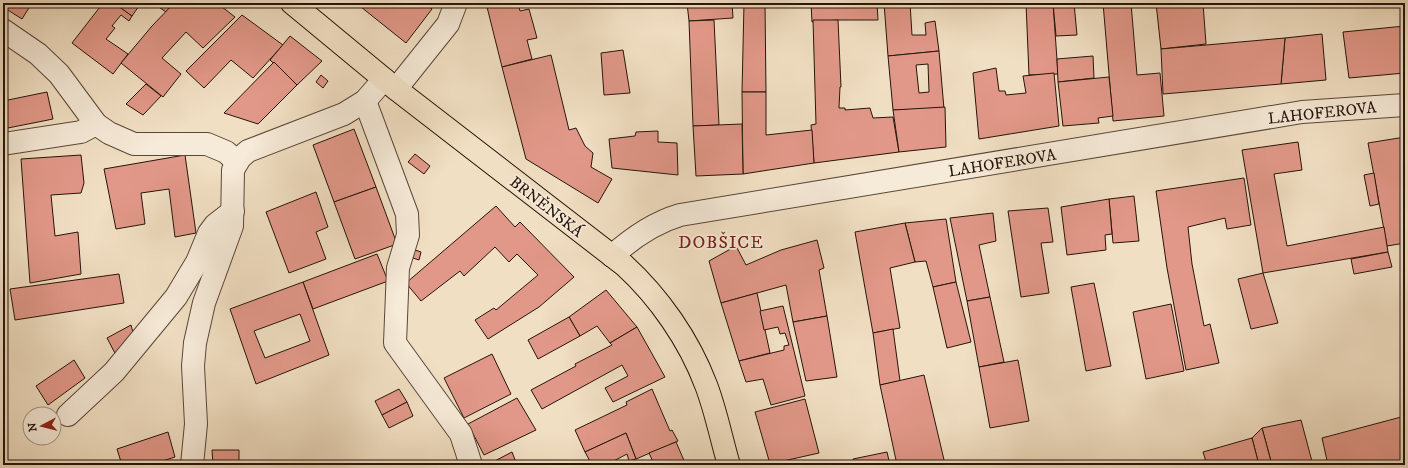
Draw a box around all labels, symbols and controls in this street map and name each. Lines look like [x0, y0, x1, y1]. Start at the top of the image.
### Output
street label: LAHOFEROVA [1267, 97, 1378, 129]
street label: LAHOFEROVA [947, 144, 1058, 181]
street label: BRNĚNSKÁ [506, 172, 588, 242]
district label: DOBŠICE [678, 231, 764, 254]
north arrow [22, 406, 62, 446]
text: N [26, 422, 41, 432]

